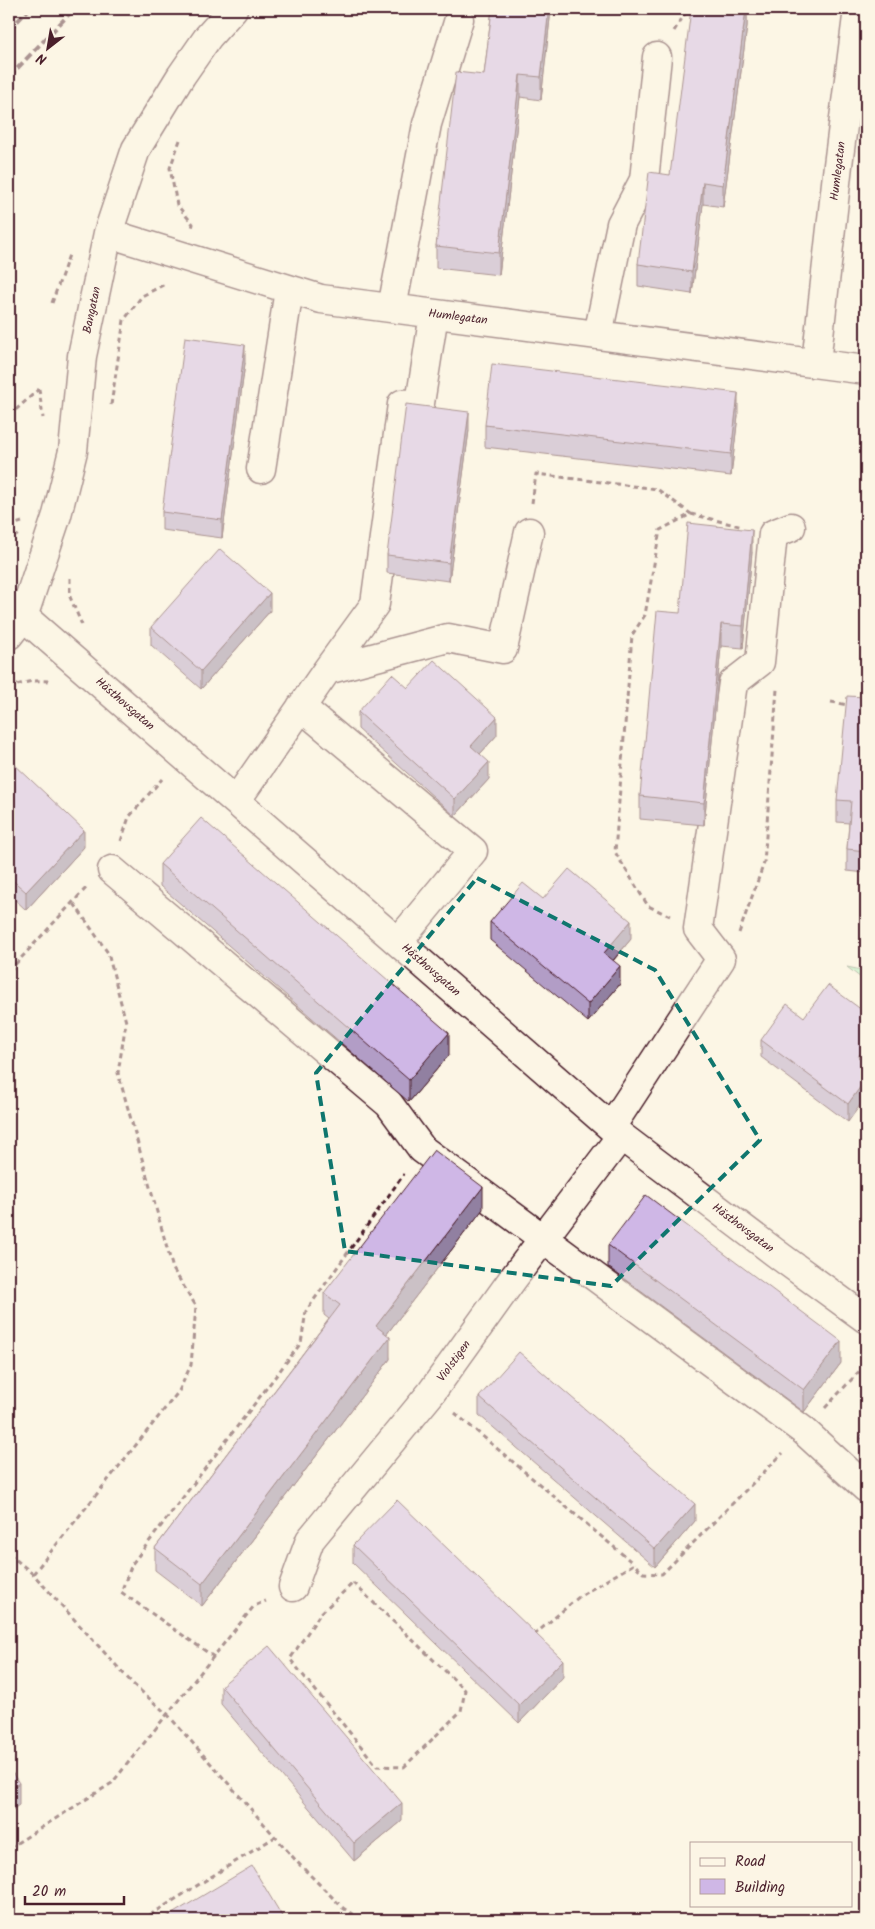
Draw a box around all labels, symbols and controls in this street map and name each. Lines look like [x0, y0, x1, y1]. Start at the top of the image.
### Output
north arrow [22, 22, 72, 72]
text: N [32, 46, 51, 70]
street label: Humlegatan [825, 140, 851, 202]
street label: Bangatan [78, 285, 106, 335]
street label: Humlegatan [427, 304, 489, 330]
street label: Hästhovsgatan [91, 673, 159, 735]
street label: Hästhovsgatan [397, 939, 465, 1001]
street label: Hästhovsgatan [708, 1198, 778, 1258]
street label: Violstigen [432, 1336, 476, 1386]
legend [690, 1842, 852, 1906]
text: Road [735, 1850, 766, 1874]
scale bar [25, 1874, 124, 1906]
text: Building [735, 1876, 785, 1900]
text: 20 m [32, 1880, 66, 1904]

